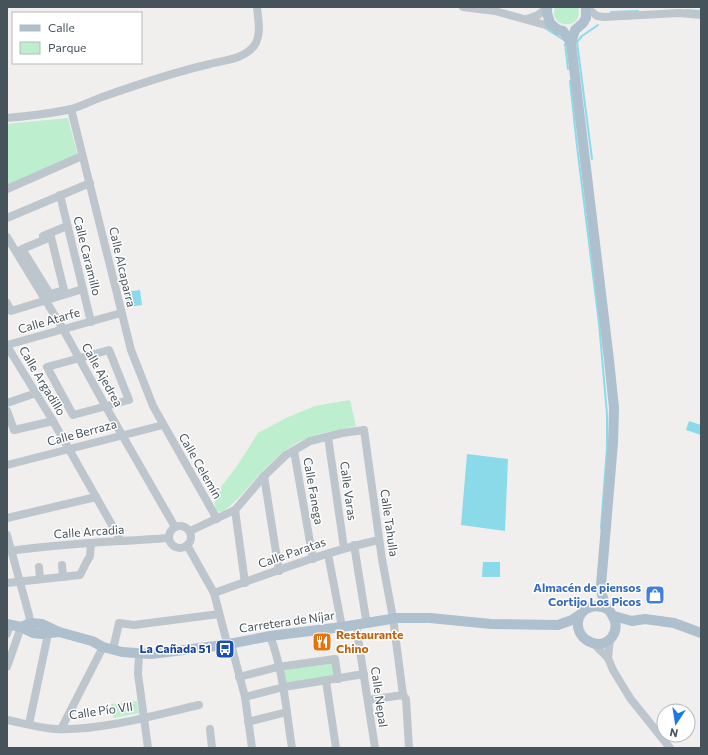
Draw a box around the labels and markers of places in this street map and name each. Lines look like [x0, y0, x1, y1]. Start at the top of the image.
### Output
place label: Almacén de piensos Cortijo Los Picos [533, 580, 641, 608]
shop icon: Almacén de piensos Cortijo Los Picos [644, 584, 666, 606]
place label: Restaurante Chino [336, 627, 403, 655]
restaurant icon: Restaurante Chino [311, 631, 333, 653]
bus stop icon: La Cañada 51 [214, 638, 236, 660]
place label: La Cañada 51 [140, 641, 211, 655]

